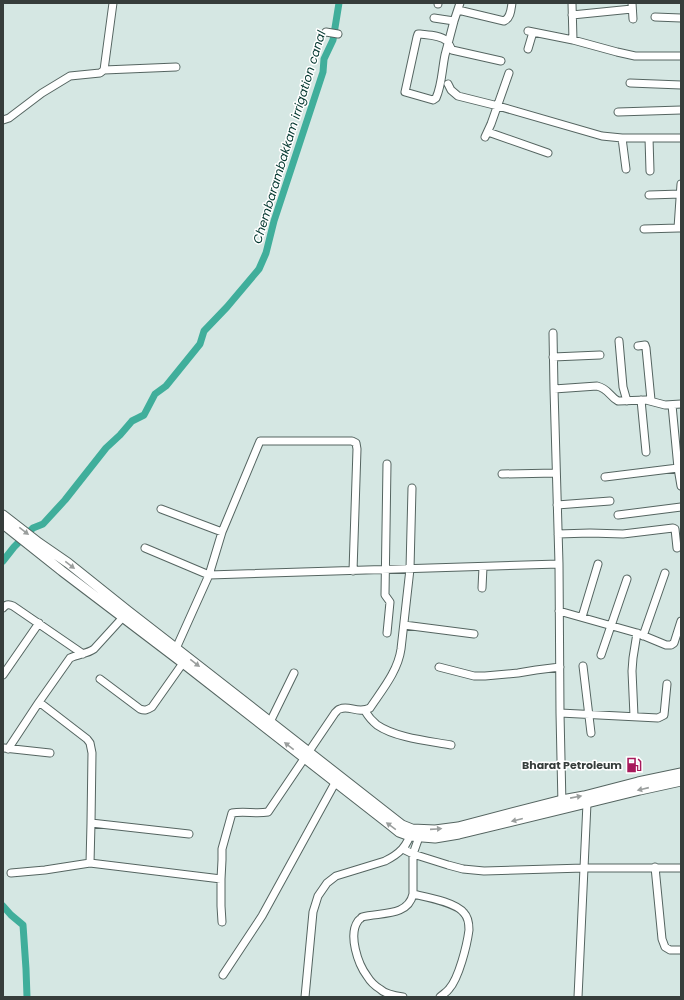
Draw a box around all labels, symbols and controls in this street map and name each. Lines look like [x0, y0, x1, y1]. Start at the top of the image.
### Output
water label: Chembarambakkam irrigation canal [248, 28, 330, 246]
one-way arrow [19, 527, 30, 536]
one-way arrow [65, 561, 76, 570]
one-way arrow [189, 658, 200, 667]
one-way arrow [283, 742, 294, 751]
fuel station icon: Bharat Petroleum [625, 756, 643, 774]
place label: Bharat Petroleum [522, 757, 622, 773]
one-way arrow [637, 786, 649, 792]
one-way arrow [570, 794, 582, 800]
one-way arrow [511, 818, 523, 824]
one-way arrow [386, 822, 397, 830]
one-way arrow [430, 826, 442, 833]

